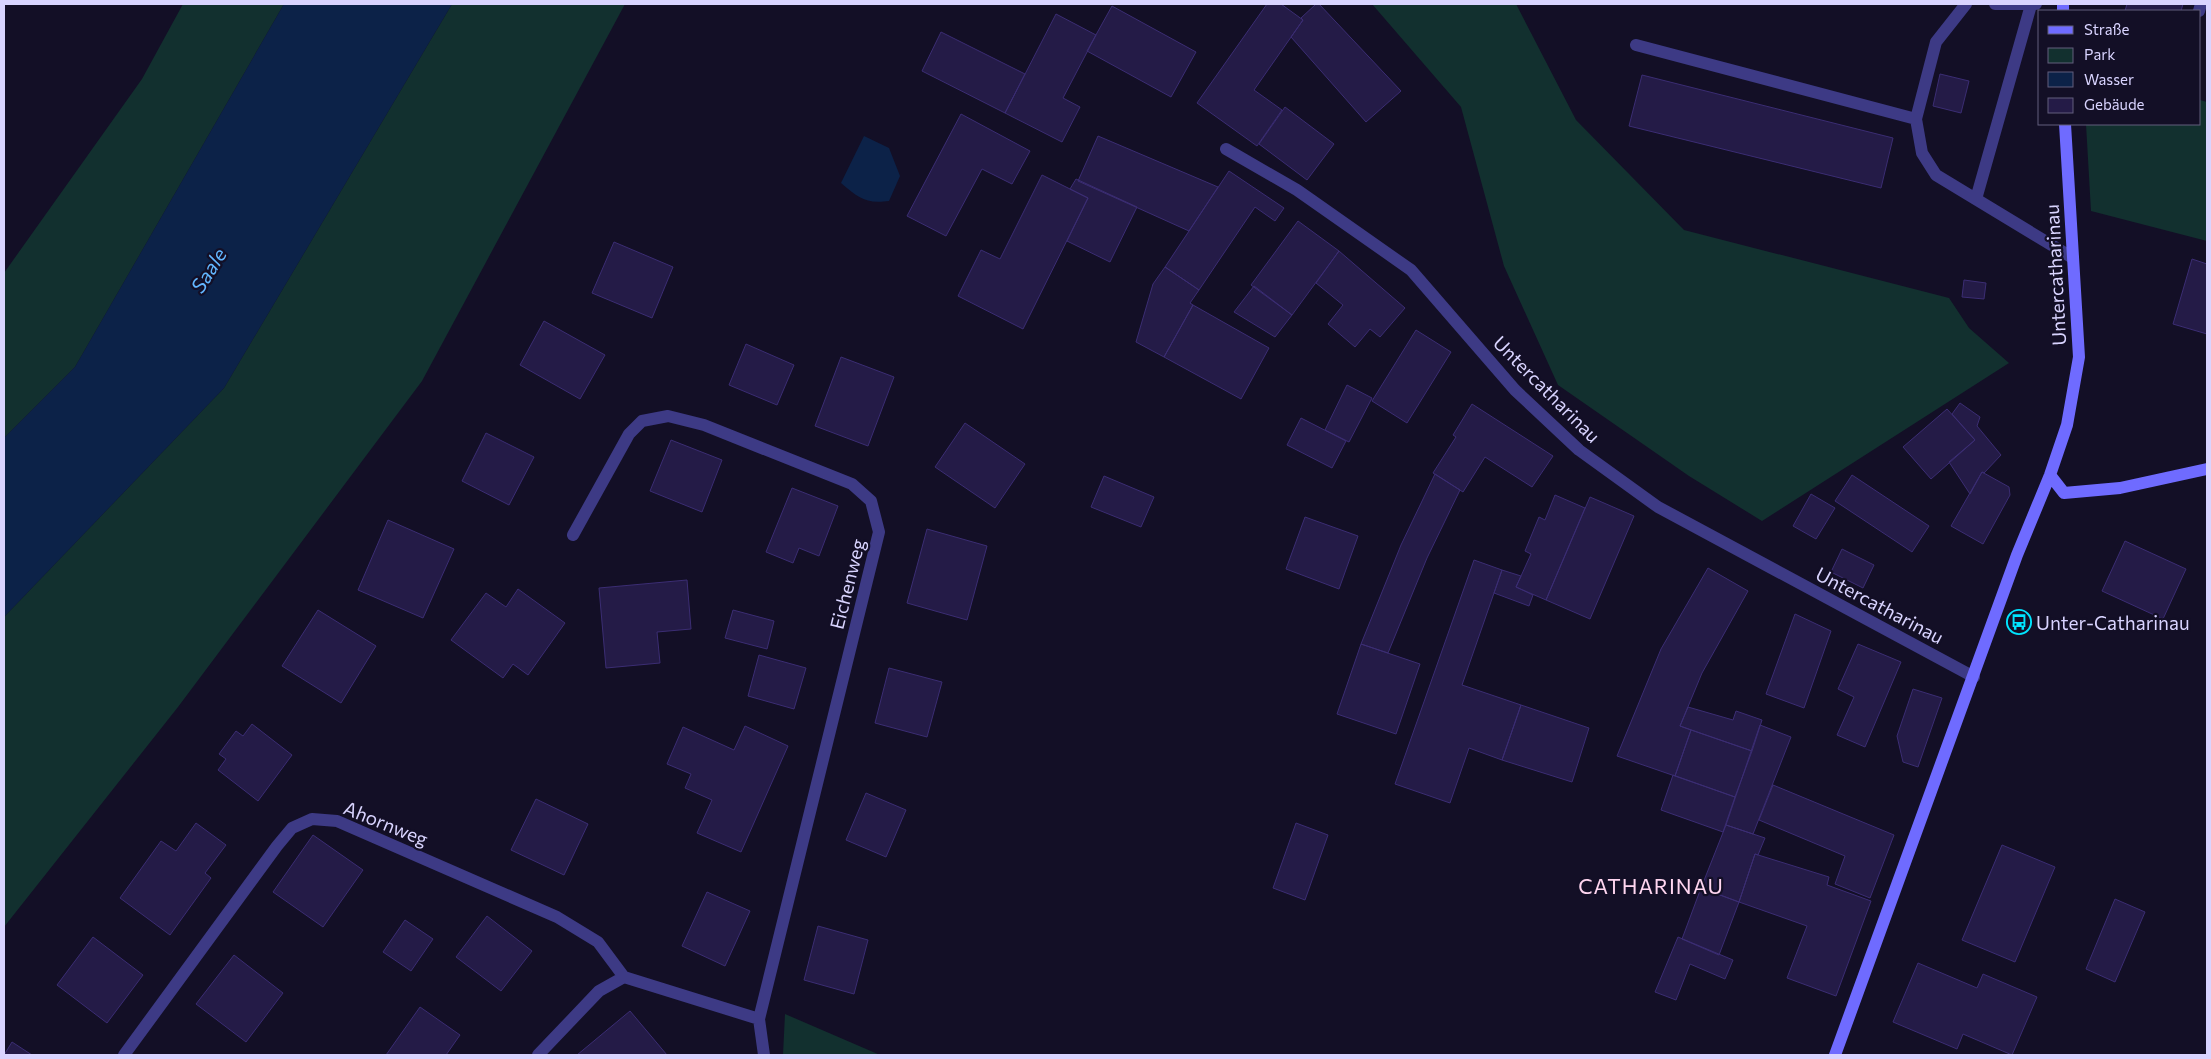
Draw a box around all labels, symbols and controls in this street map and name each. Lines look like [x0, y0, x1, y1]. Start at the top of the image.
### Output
legend [2038, 10, 2201, 125]
text: Straße [2084, 20, 2130, 38]
text: Park [2084, 45, 2115, 63]
text: Wasser [2084, 70, 2134, 88]
text: Gebäude [2084, 95, 2145, 113]
street label: Untercatharinau [2040, 204, 2070, 346]
water label: Saale [185, 243, 231, 297]
street label: Untercatharinau [1489, 331, 1605, 447]
street label: Eichenweg [825, 536, 869, 632]
street label: Untercatharinau [1812, 562, 1948, 648]
bus stop icon: Unter-Catharinau [2006, 609, 2032, 635]
place label: Unter-Catharinau [2036, 611, 2190, 634]
street label: Ahornweg [341, 796, 431, 850]
district label: CATHARINAU [1578, 873, 1724, 898]

